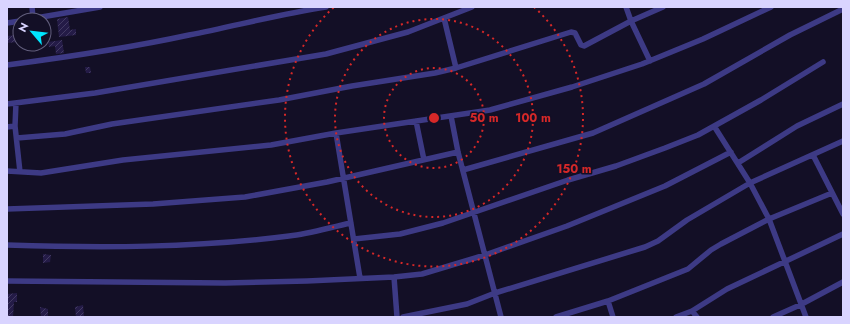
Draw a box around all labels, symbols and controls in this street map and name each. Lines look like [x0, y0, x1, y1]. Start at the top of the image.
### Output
north arrow [12, 12, 52, 52]
text: N [14, 20, 32, 35]
text: 50 m [469, 109, 499, 127]
text: 100 m [515, 109, 551, 127]
centre of rings [427, 111, 441, 125]
text: 150 m [556, 160, 592, 178]

